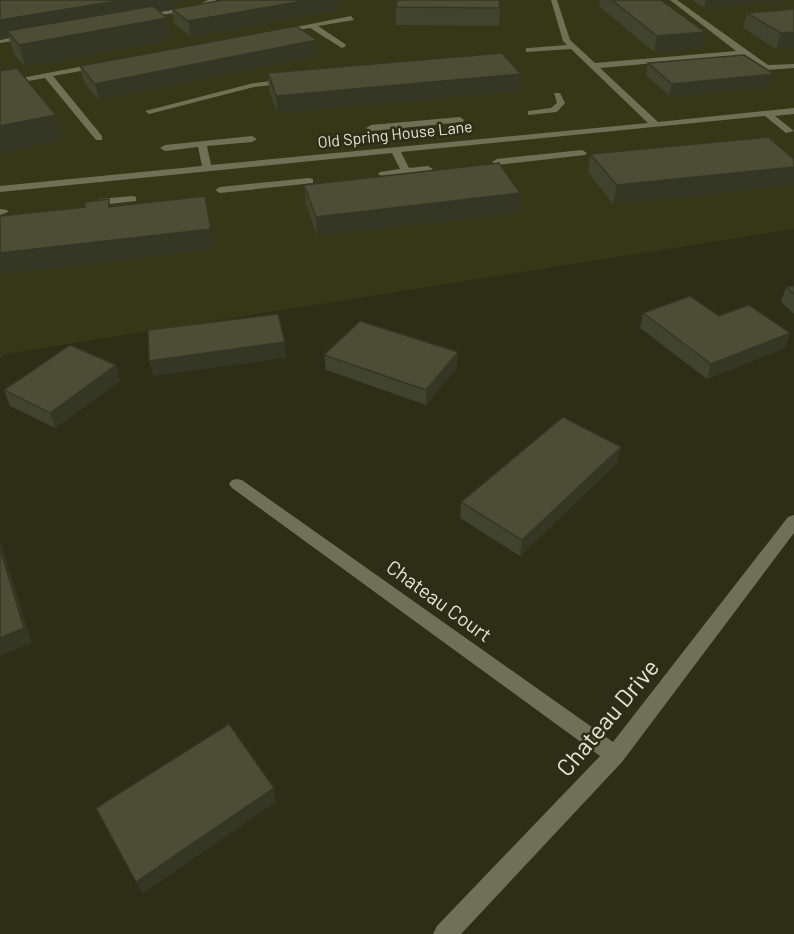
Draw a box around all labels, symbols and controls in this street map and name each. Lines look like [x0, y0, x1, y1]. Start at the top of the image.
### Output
street label: Old Spring House Lane [317, 116, 473, 151]
street label: Chateau Court [382, 554, 497, 646]
street label: Chateau Drive [549, 653, 664, 782]

